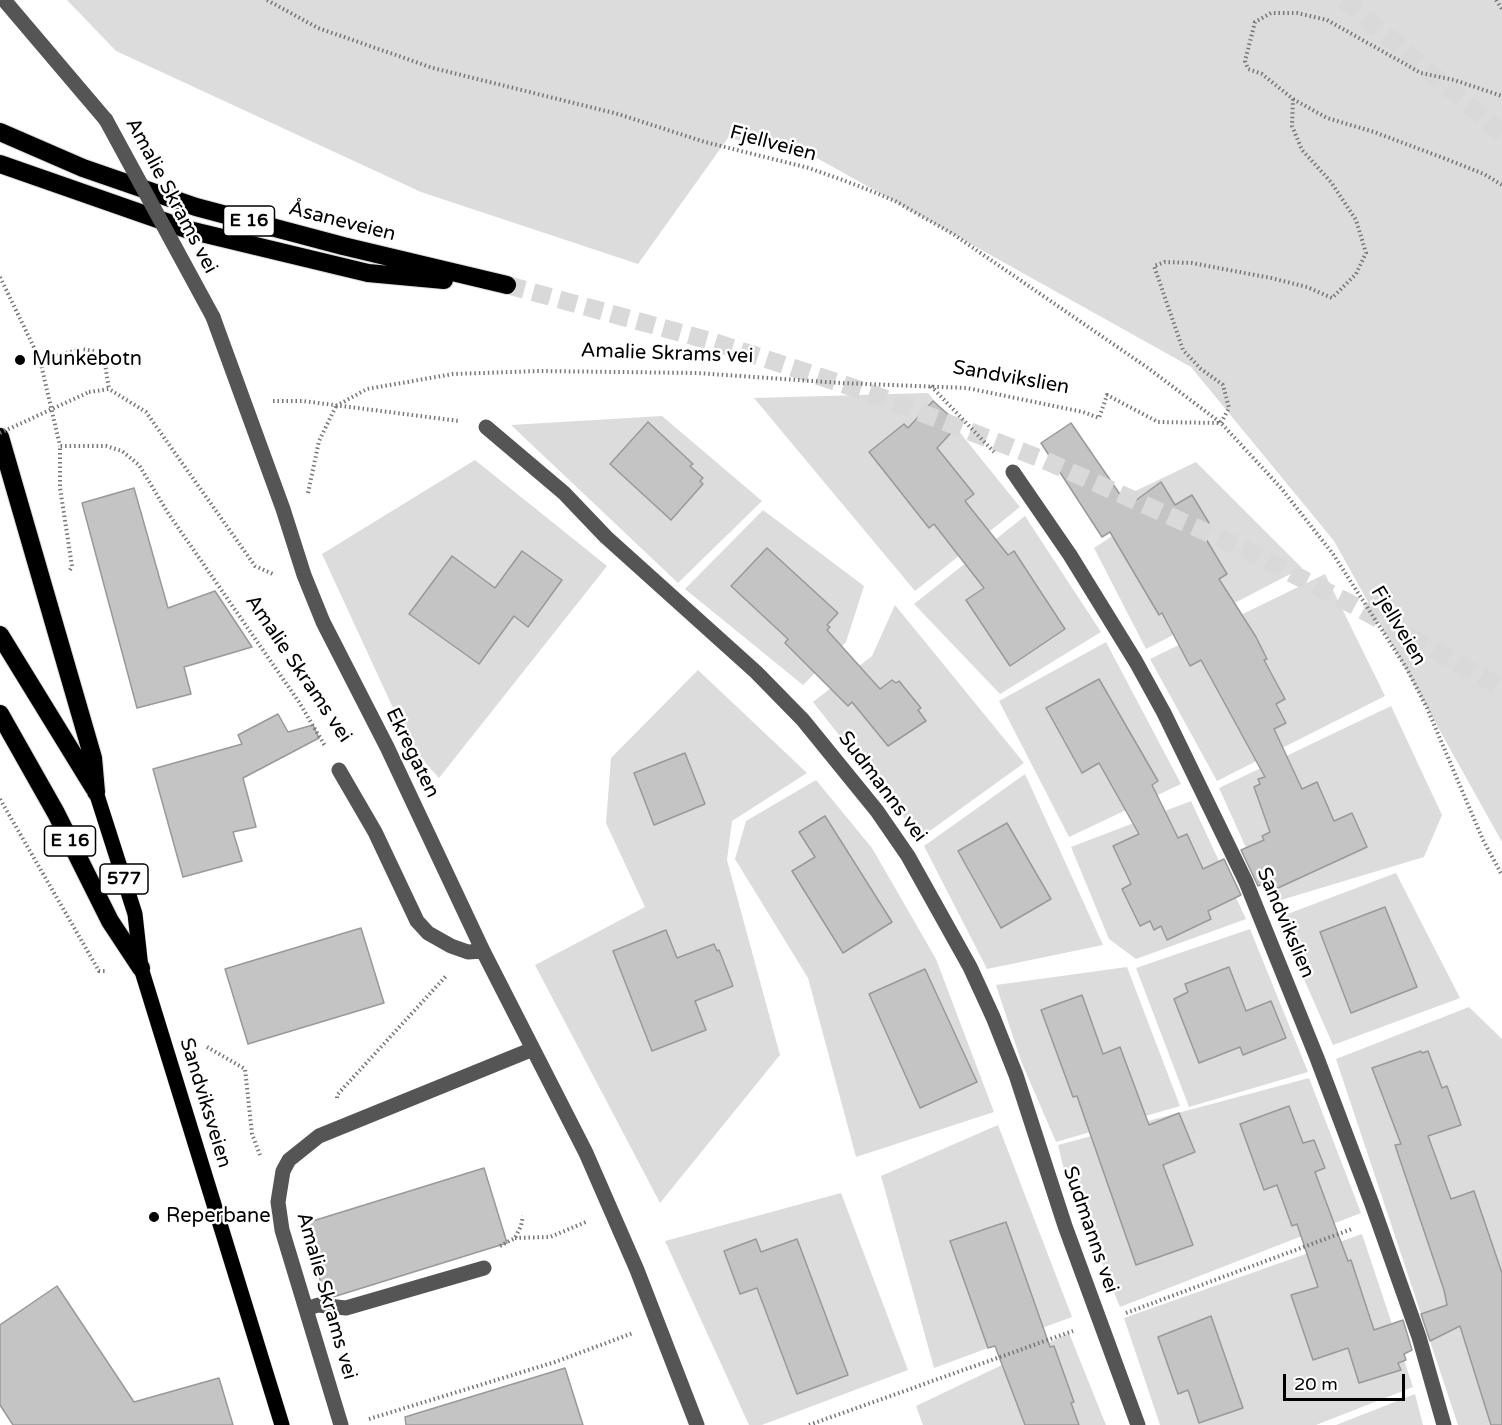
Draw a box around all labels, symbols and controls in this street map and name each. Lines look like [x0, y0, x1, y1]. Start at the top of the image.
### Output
street label: Amalie Skrams vei [120, 114, 222, 278]
street label: Fjellveien [727, 121, 819, 167]
street label: Åsaneveien [286, 197, 398, 247]
road number: E 16 [224, 206, 274, 236]
street label: Amalie Skrams vei [580, 339, 754, 369]
place label: Munkebotn [32, 348, 142, 372]
marker: Munkebotn [13, 353, 27, 367]
street label: Sandvikslien [951, 356, 1071, 400]
street label: Fjellveien [1365, 582, 1431, 670]
street label: Amalie Skrams vei [240, 591, 356, 747]
street label: Ekregaten [380, 704, 444, 802]
street label: Sudmanns vei [833, 727, 931, 847]
road number: E 16 [44, 826, 96, 856]
road number: 577 [100, 864, 148, 894]
street label: Sandvikslien [1251, 864, 1319, 982]
street label: Sandviksveien [174, 1035, 236, 1171]
street label: Sudmanns vei [1057, 1163, 1123, 1297]
place label: Reperbane [166, 1205, 271, 1229]
marker: Reperbane [147, 1210, 161, 1224]
street label: Amalie Skrams vei [291, 1210, 361, 1382]
scale bar [1286, 1362, 1408, 1400]
text: 20 m [1294, 1373, 1338, 1395]

